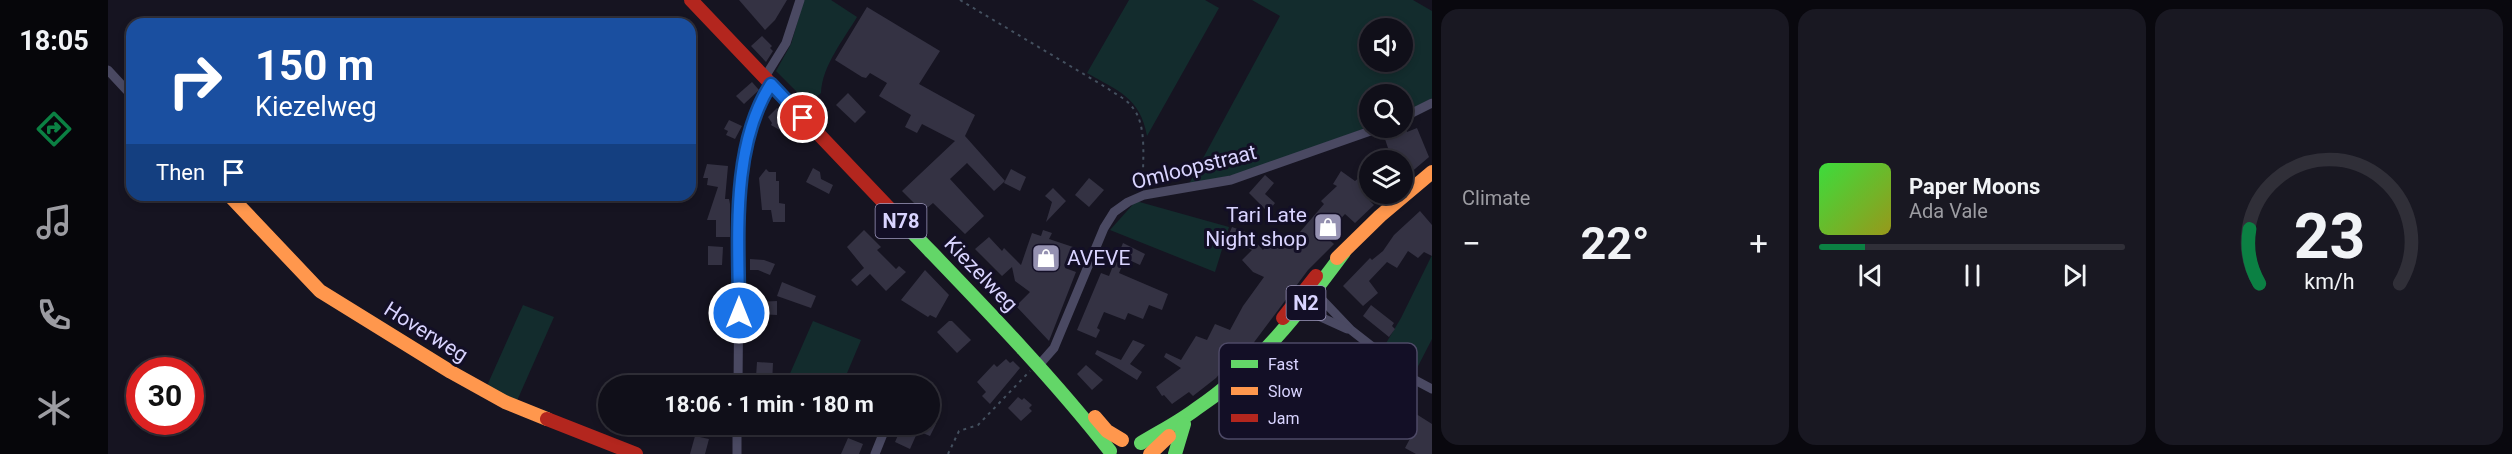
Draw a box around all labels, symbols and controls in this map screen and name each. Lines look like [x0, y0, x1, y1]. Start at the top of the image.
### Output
map controls [1359, 18, 1413, 204]
button: sound [1359, 18, 1413, 72]
text: 18:05 [19, 25, 89, 57]
text: 150 m [255, 41, 374, 90]
icon: right [156, 42, 234, 120]
button: search [1359, 84, 1413, 138]
text: Kiezelweg [255, 91, 377, 123]
pin [777, 92, 828, 143]
icon: arrive [786, 101, 819, 134]
icon: directions [33, 108, 75, 150]
street label: Omloopstraat [1129, 140, 1259, 194]
button: layers [1359, 150, 1413, 204]
icon: arrive [217, 156, 250, 189]
text: Then [156, 160, 205, 185]
text: Paper Moons [1909, 174, 2040, 199]
text: Climate [1462, 186, 1530, 210]
text: Ada Vale [1909, 199, 1988, 223]
text: 23 [2293, 200, 2365, 273]
icon: music [33, 201, 75, 243]
place label: Tari Late Night shop [1205, 203, 1307, 251]
road number: N78 [876, 204, 926, 238]
shop icon: Tari Late Night shop [1312, 211, 1344, 243]
text: 22° [1580, 217, 1650, 270]
text: − [1462, 224, 1481, 263]
text: + [1749, 224, 1768, 263]
street label: Kiezelweg [940, 232, 1022, 316]
shop icon: AVEVE [1030, 242, 1062, 274]
place label: AVEVE [1067, 246, 1130, 270]
icon: previous [1854, 259, 1887, 292]
icon: pause [1956, 259, 1989, 292]
icon: next [2058, 259, 2091, 292]
text: km/h [2304, 269, 2354, 294]
position arrow [707, 281, 771, 345]
road number: N2 [1286, 286, 1326, 320]
icon: phone [33, 294, 75, 336]
street label: Hoverweg [380, 297, 472, 367]
legend [1219, 343, 1417, 439]
text: Fast [1268, 355, 1299, 374]
speed limit sign: 30 [126, 357, 204, 435]
text: Slow [1268, 382, 1303, 401]
icon: climate [33, 387, 75, 429]
text: 18:06 · 1 min · 180 m [664, 392, 874, 417]
text: Jam [1268, 409, 1300, 428]

